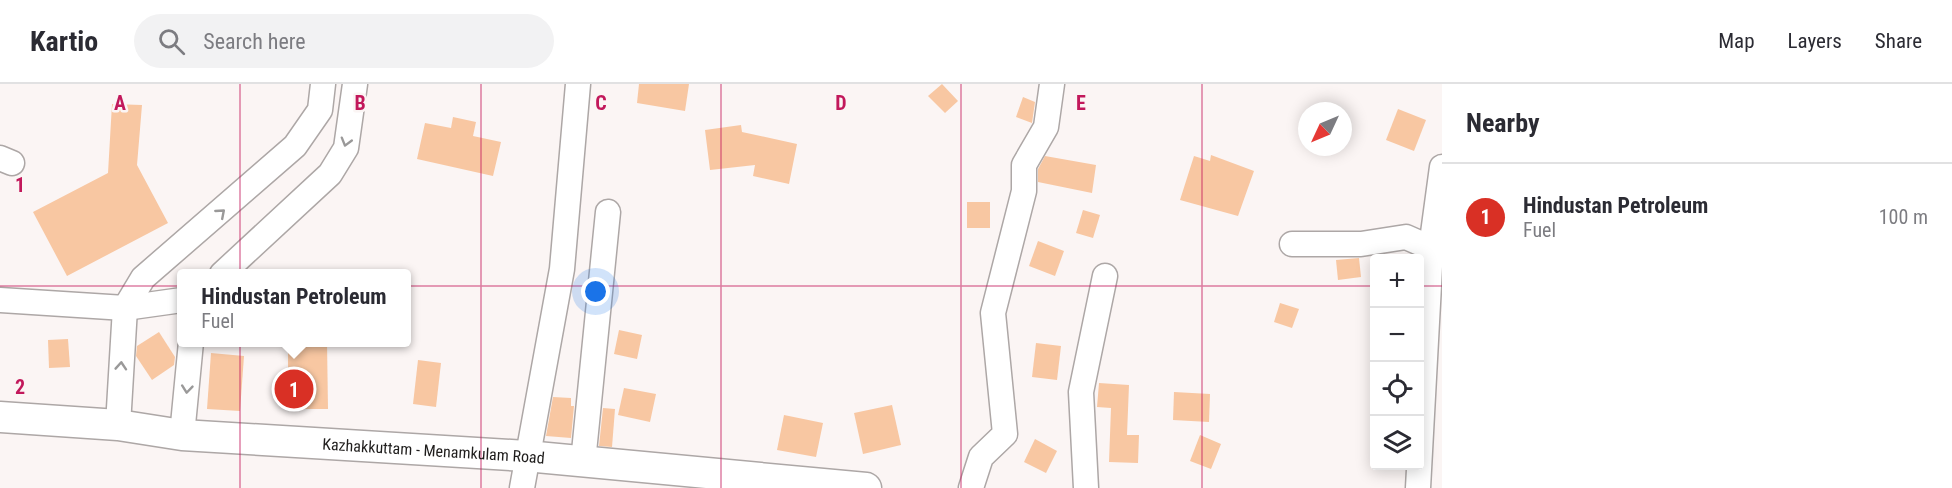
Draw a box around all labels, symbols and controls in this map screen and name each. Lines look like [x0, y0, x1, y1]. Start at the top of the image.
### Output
search box [134, 14, 554, 68]
text: Kartio [30, 25, 98, 58]
icon: search [155, 25, 188, 58]
text: Search here [203, 29, 306, 54]
text: Map [1718, 29, 1755, 53]
text: Layers [1788, 29, 1842, 53]
text: Share [1875, 29, 1922, 53]
text: A [114, 91, 126, 115]
text: B [354, 91, 366, 115]
text: C [595, 91, 607, 115]
text: D [835, 91, 847, 115]
text: E [1076, 91, 1086, 115]
north arrow [1298, 102, 1352, 156]
text: Nearby [1466, 108, 1540, 138]
one-way arrow [341, 137, 354, 147]
text: 1 [15, 173, 25, 197]
text: Hindustan Petroleum [1523, 193, 1708, 218]
text: 1 [1480, 205, 1491, 229]
text: 100 m [1879, 205, 1928, 229]
one-way arrow [214, 209, 225, 220]
text: Fuel [1523, 218, 1556, 242]
map controls [1370, 254, 1424, 470]
button: + [1370, 254, 1424, 308]
popup [177, 269, 411, 347]
your location [581, 277, 610, 306]
text: Hindustan Petroleum [201, 284, 387, 309]
button: − [1370, 308, 1424, 362]
text: Fuel [201, 309, 234, 333]
one-way arrow [115, 362, 128, 371]
button: locate [1370, 362, 1424, 416]
pin: 1 [274, 366, 314, 412]
text: 2 [15, 375, 25, 399]
one-way arrow [181, 384, 194, 393]
button: layers [1370, 416, 1424, 470]
street label: Kazhakkuttam - Menamkulam Road [322, 434, 545, 467]

